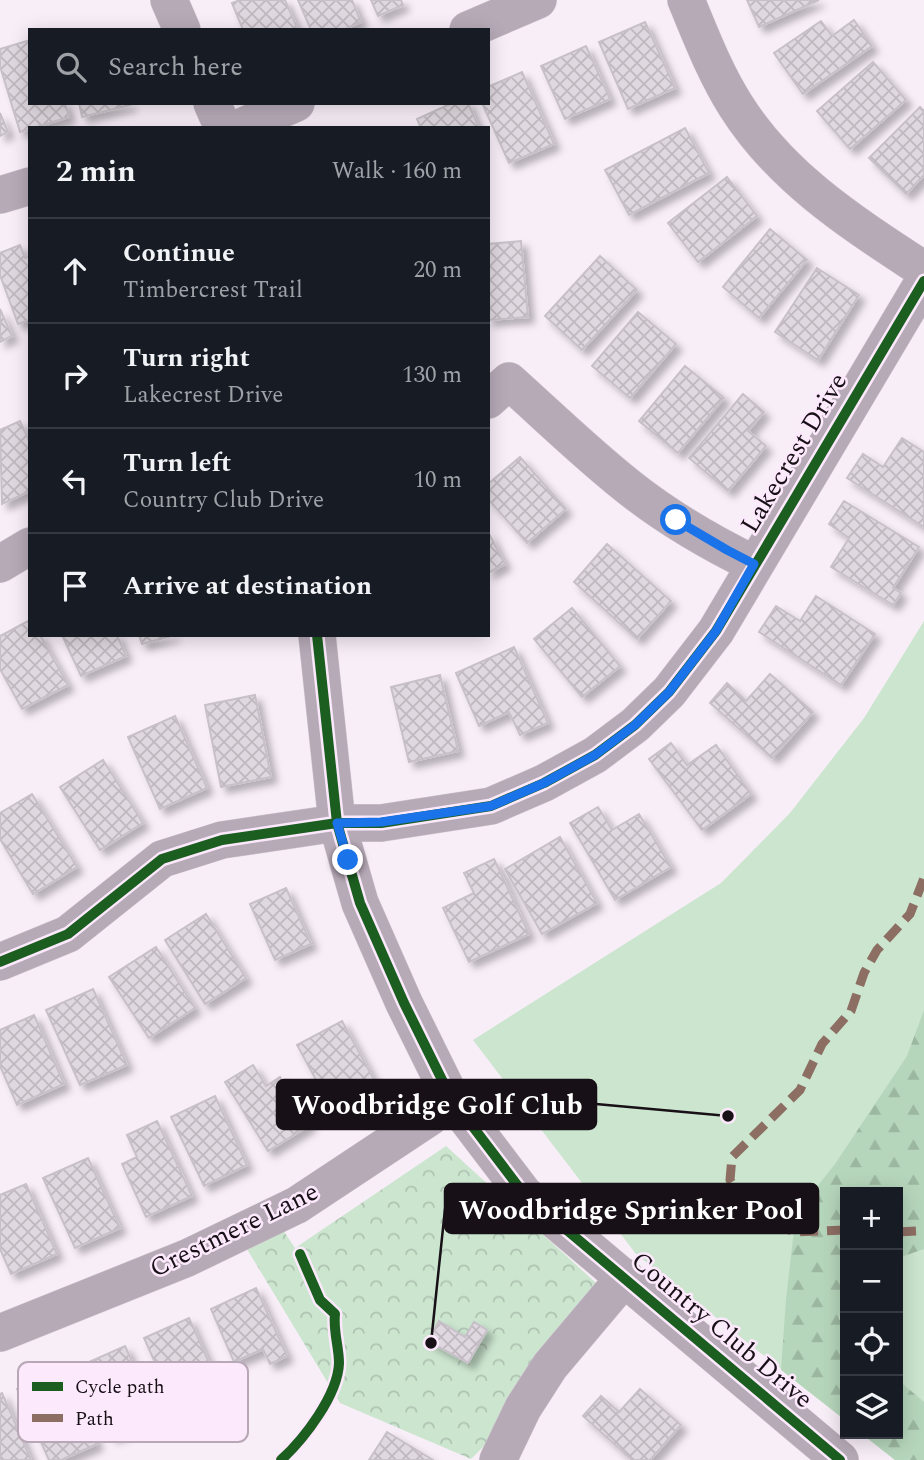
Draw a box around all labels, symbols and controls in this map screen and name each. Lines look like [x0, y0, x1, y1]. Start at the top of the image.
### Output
search box [28, 28, 490, 105]
text: Search here [108, 47, 243, 87]
icon: search [52, 48, 90, 86]
text: 2 min [56, 149, 136, 195]
text: Walk · 160 m [332, 154, 462, 189]
text: Continue [123, 233, 235, 273]
icon: ahead [56, 252, 94, 290]
text: 20 m [413, 253, 462, 288]
text: Timbercrest Trail [123, 273, 303, 308]
text: Turn right [123, 338, 250, 378]
icon: right [56, 357, 94, 395]
text: 130 m [402, 358, 462, 393]
street label: Lakecrest Drive [730, 365, 858, 541]
text: Lakecrest Drive [123, 378, 283, 413]
text: Turn left [123, 443, 231, 483]
icon: left [56, 462, 94, 500]
text: 10 m [413, 463, 462, 498]
text: Country Club Drive [123, 483, 324, 518]
route start [660, 504, 691, 535]
text: Arrive at destination [123, 566, 372, 606]
icon: arrive [56, 567, 94, 605]
route end [332, 844, 363, 875]
callout: Woodbridge Golf Club [277, 1080, 596, 1129]
text: Woodbridge Golf Club [292, 1084, 582, 1127]
street label: Crestmere Lane [143, 1172, 325, 1288]
callout: Woodbridge Sprinker Pool [445, 1184, 818, 1233]
map controls [840, 1187, 903, 1439]
button: + [840, 1187, 903, 1250]
text: Woodbridge Sprinker Pool [459, 1189, 803, 1232]
street label: Country Club Drive [622, 1242, 822, 1418]
button: − [840, 1250, 903, 1313]
button: locate [840, 1313, 903, 1376]
legend [18, 1362, 248, 1442]
text: Cycle path [75, 1373, 165, 1402]
button: layers [840, 1376, 903, 1439]
text: Path [75, 1405, 114, 1434]

